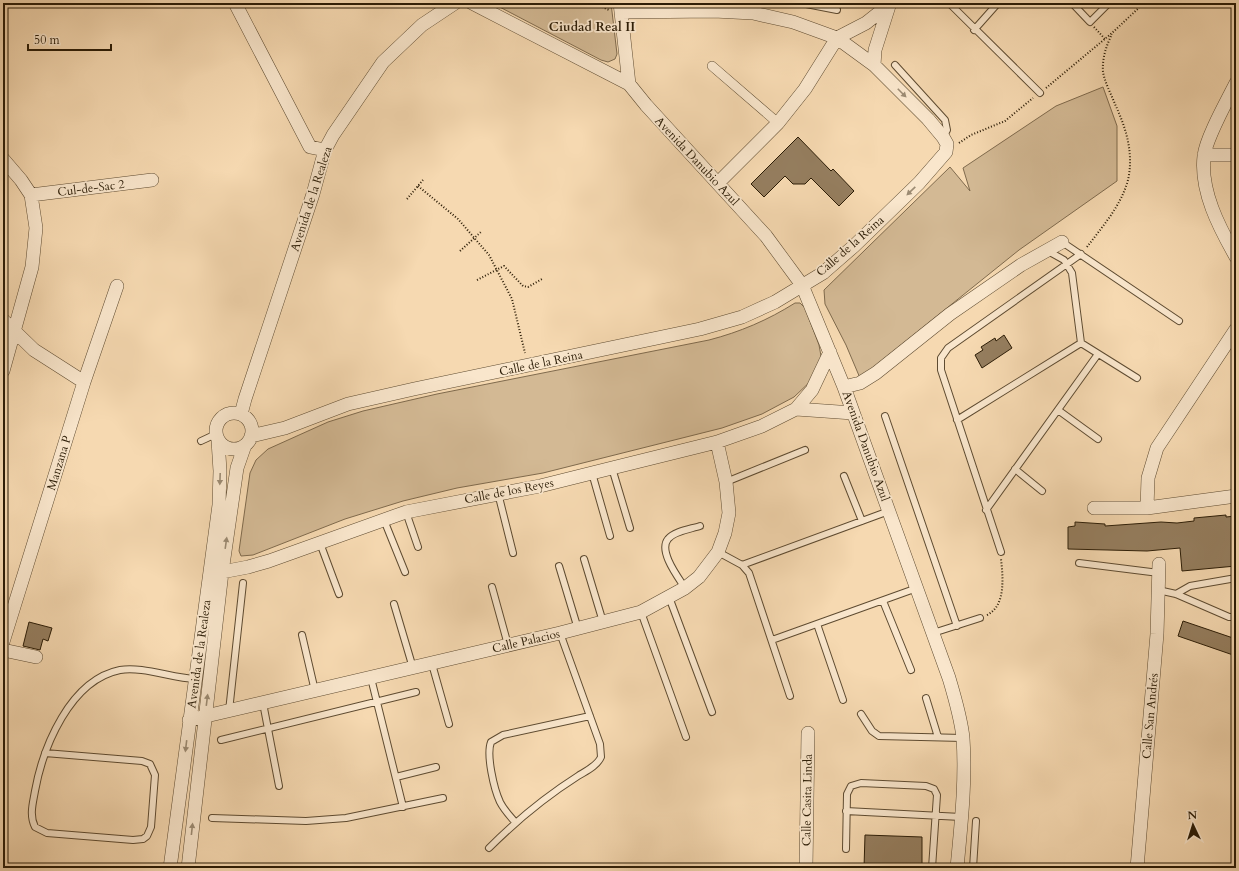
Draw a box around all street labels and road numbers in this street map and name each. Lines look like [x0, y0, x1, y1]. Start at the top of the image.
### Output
street label: Avenida Danubio Azul [651, 113, 743, 209]
street label: Avenida de la Realeza [286, 144, 336, 254]
street label: Cul-de-Sac 2 [57, 176, 125, 200]
street label: Calle de la Reina [813, 212, 888, 280]
street label: Calle de la Reina [498, 346, 585, 380]
street label: Avenida Danubio Azul [839, 389, 893, 503]
street label: Manzana P [43, 434, 75, 492]
street label: Calle de los Reyes [463, 475, 555, 507]
street label: Avenida de la Realeza [183, 598, 215, 709]
street label: Calle Palacios [491, 625, 561, 657]
street label: Calle San Andrés [1138, 672, 1162, 760]
street label: Calle Casita Linda [798, 753, 816, 846]

